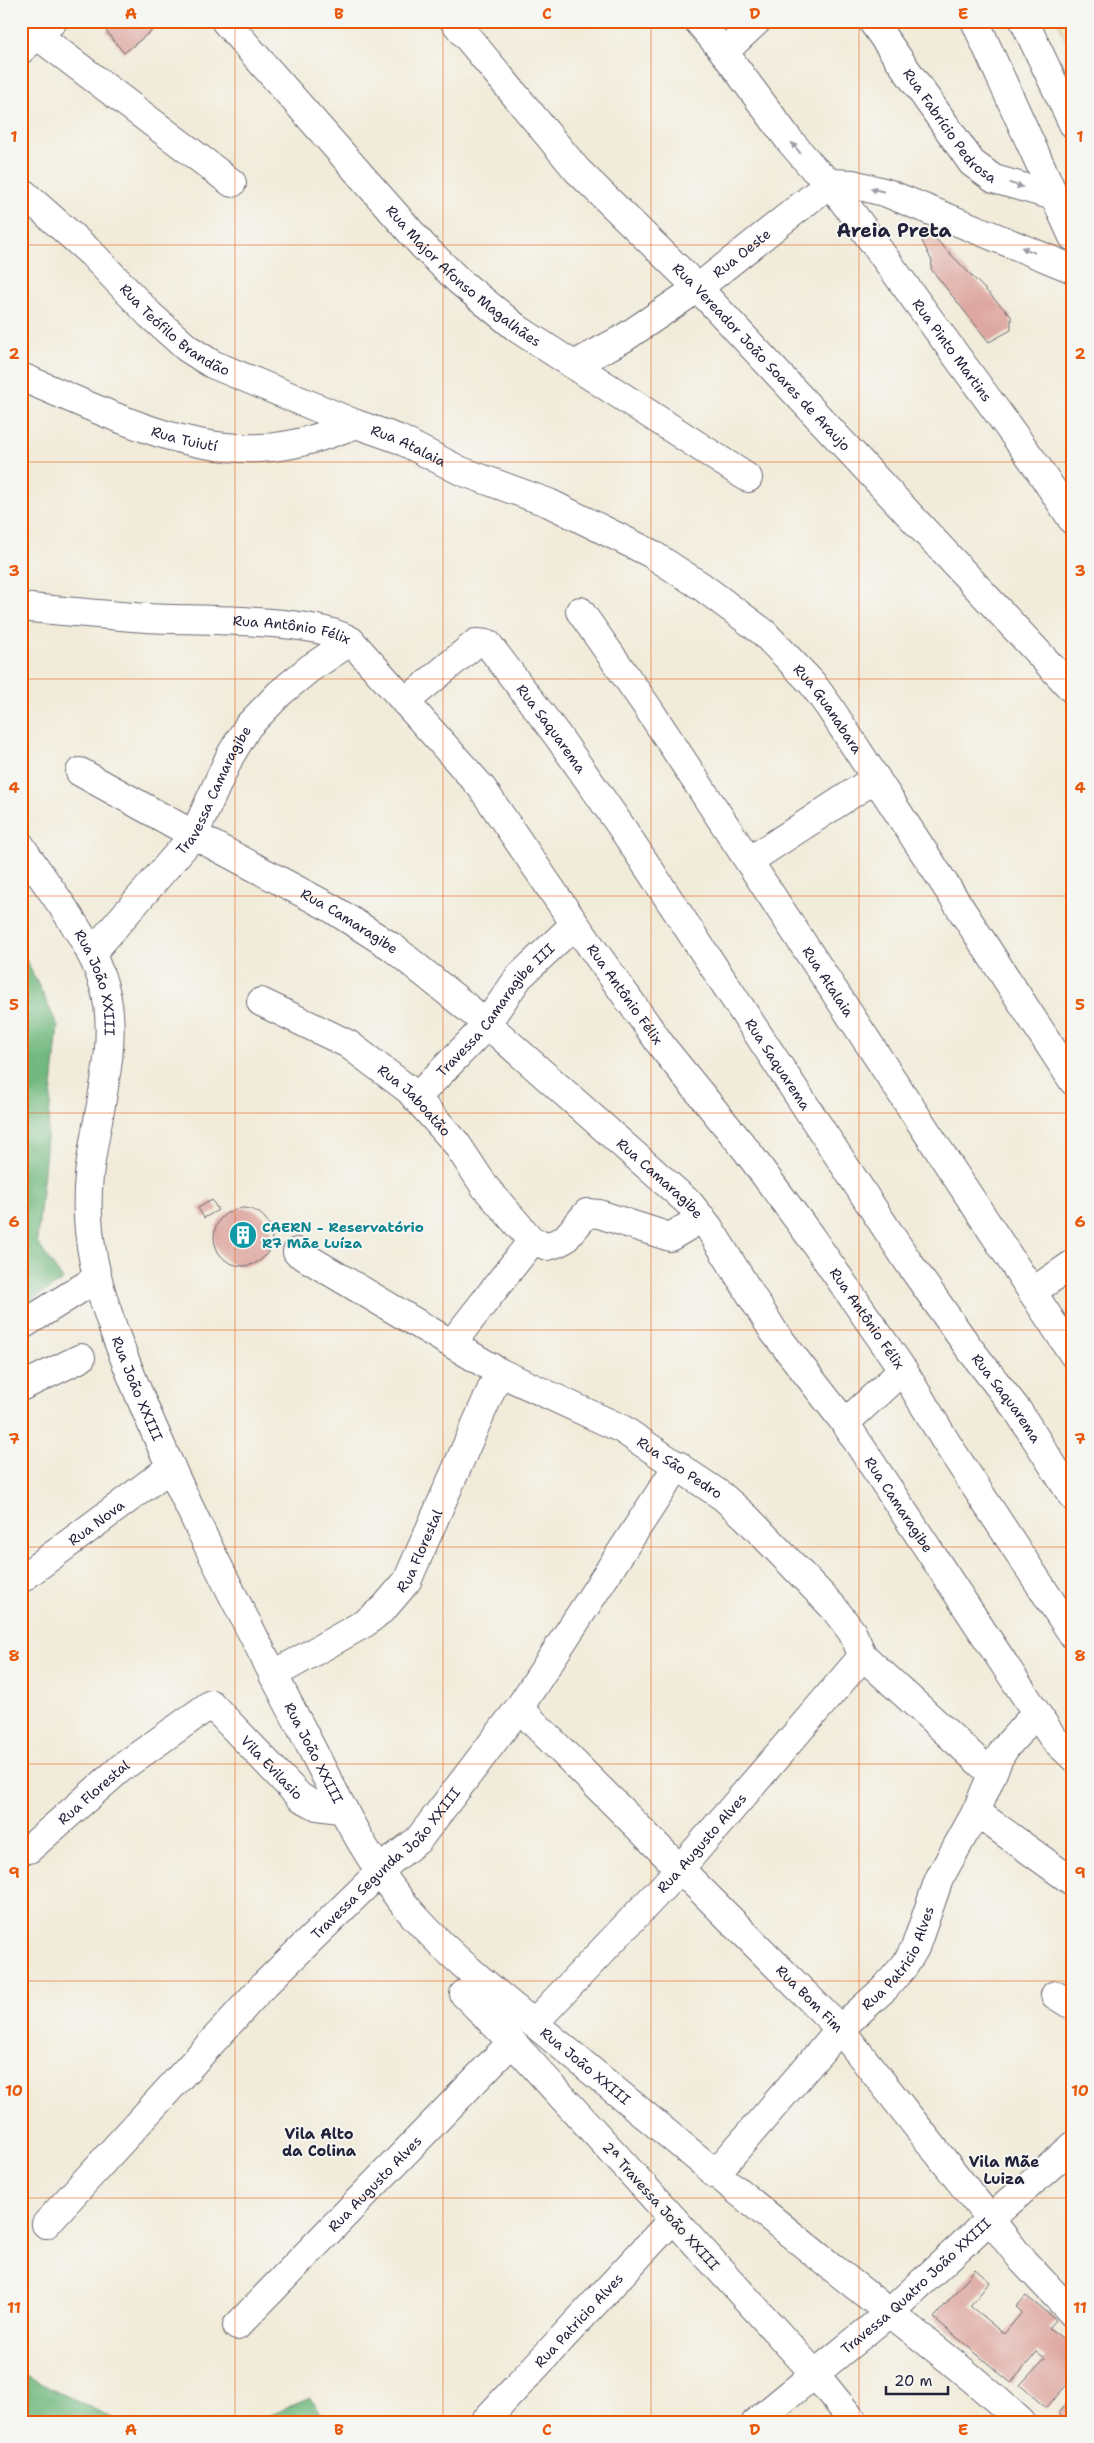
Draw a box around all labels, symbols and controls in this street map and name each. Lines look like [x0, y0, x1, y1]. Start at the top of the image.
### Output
text: A [125, 3, 137, 24]
text: B [334, 3, 344, 24]
text: C [542, 3, 552, 24]
text: D [749, 3, 761, 24]
text: E [958, 3, 968, 24]
street label: Rua Fabrício Pedrosa [899, 65, 1000, 187]
text: 1 [10, 126, 18, 147]
text: 1 [1076, 126, 1084, 147]
one-way arrow [790, 141, 801, 154]
one-way arrow [1009, 182, 1024, 190]
one-way arrow [869, 186, 884, 194]
street label: Rua Major Afonso Magalhães [382, 202, 544, 351]
district label: Areia Preta [836, 218, 952, 243]
street label: Rua Oeste [709, 225, 774, 282]
one-way arrow [1021, 246, 1035, 254]
street label: Rua Vereador João Soares de Araujo [669, 259, 854, 455]
street label: Rua Teófilo Brandão [116, 280, 233, 379]
street label: Rua Pinto Martins [909, 295, 996, 405]
text: 2 [8, 343, 20, 364]
text: 2 [1074, 343, 1086, 364]
street label: Rua Atalaia [368, 421, 449, 471]
street label: Rua Tuiutí [149, 422, 219, 455]
text: 3 [8, 560, 20, 581]
text: 3 [1074, 560, 1086, 581]
street label: Rua Antônio Félix [232, 612, 354, 648]
street label: Rua Guanabara [790, 660, 866, 757]
street label: Rua Saquarema [513, 680, 590, 777]
street label: Travessa Camaragibe [172, 723, 255, 858]
text: 4 [8, 777, 20, 798]
text: 4 [1074, 777, 1086, 798]
street label: Rua Camaragibe [298, 885, 402, 958]
street label: Rua João XXIII [71, 926, 119, 1036]
street label: Travessa Camaragibe III [433, 939, 558, 1081]
street label: Rua Antônio Félix [583, 940, 667, 1048]
street label: Rua Atalaia [798, 943, 858, 1021]
text: 5 [9, 994, 19, 1015]
text: 5 [1075, 994, 1085, 1015]
street label: Rua Saquarema [741, 1015, 815, 1114]
street label: Rua Jaboatão [374, 1061, 455, 1140]
street label: Rua Camaragibe [613, 1134, 707, 1222]
text: 6 [8, 1211, 20, 1232]
text: 6 [1074, 1211, 1086, 1232]
place label: CAERN - Reservatório R7 Mãe Luíza [262, 1218, 424, 1252]
building icon: CAERN - Reservatório R7 Mãe Luíza [228, 1220, 258, 1250]
street label: Rua Antônio Félix [826, 1264, 909, 1373]
street label: Rua João XXIII [108, 1334, 167, 1444]
street label: Rua Saquarema [968, 1350, 1045, 1446]
text: 7 [8, 1428, 20, 1449]
text: 7 [1074, 1428, 1086, 1449]
street label: Rua São Pedro [634, 1433, 726, 1503]
street label: Rua Camaragibe [861, 1453, 937, 1556]
street label: Rua Nova [65, 1496, 128, 1550]
street label: Rua Florestal [392, 1506, 447, 1596]
text: 8 [8, 1645, 20, 1666]
text: 8 [1074, 1645, 1086, 1666]
street label: Rua João XXIII [280, 1699, 347, 1807]
street label: Vila Evilasio [237, 1732, 307, 1803]
street label: Rua Florestal [54, 1755, 134, 1829]
street label: Travessa Segunda João XXIII [307, 1783, 464, 1943]
street label: Rua Augusto Alves [653, 1789, 750, 1897]
text: 9 [8, 1862, 20, 1883]
text: 9 [1074, 1862, 1086, 1883]
street label: Rua Patricio Alves [858, 1904, 938, 2014]
street label: Rua Bom Fim [772, 1961, 847, 2036]
street label: Rua João XXIII [537, 2024, 634, 2109]
text: 10 [5, 2080, 23, 2101]
text: 10 [1071, 2080, 1089, 2101]
district label: Vila Alto da Colina [282, 2124, 357, 2161]
street label: Rua Augusto Alves [324, 2132, 425, 2236]
street label: 2ª Travessa João XXIII [599, 2138, 724, 2274]
district label: Vila Mãe Luiza [969, 2152, 1039, 2189]
street label: Travessa Quatro João XXIII [837, 2214, 995, 2358]
street label: Rua Patricio Alves [530, 2269, 627, 2371]
text: 11 [7, 2297, 21, 2318]
text: 11 [1073, 2297, 1087, 2318]
scale bar [886, 2363, 949, 2395]
text: 20 m [894, 2371, 933, 2391]
text: A [125, 2419, 137, 2440]
text: B [334, 2419, 344, 2440]
text: C [542, 2419, 552, 2440]
text: D [749, 2419, 761, 2440]
text: E [958, 2419, 968, 2440]

